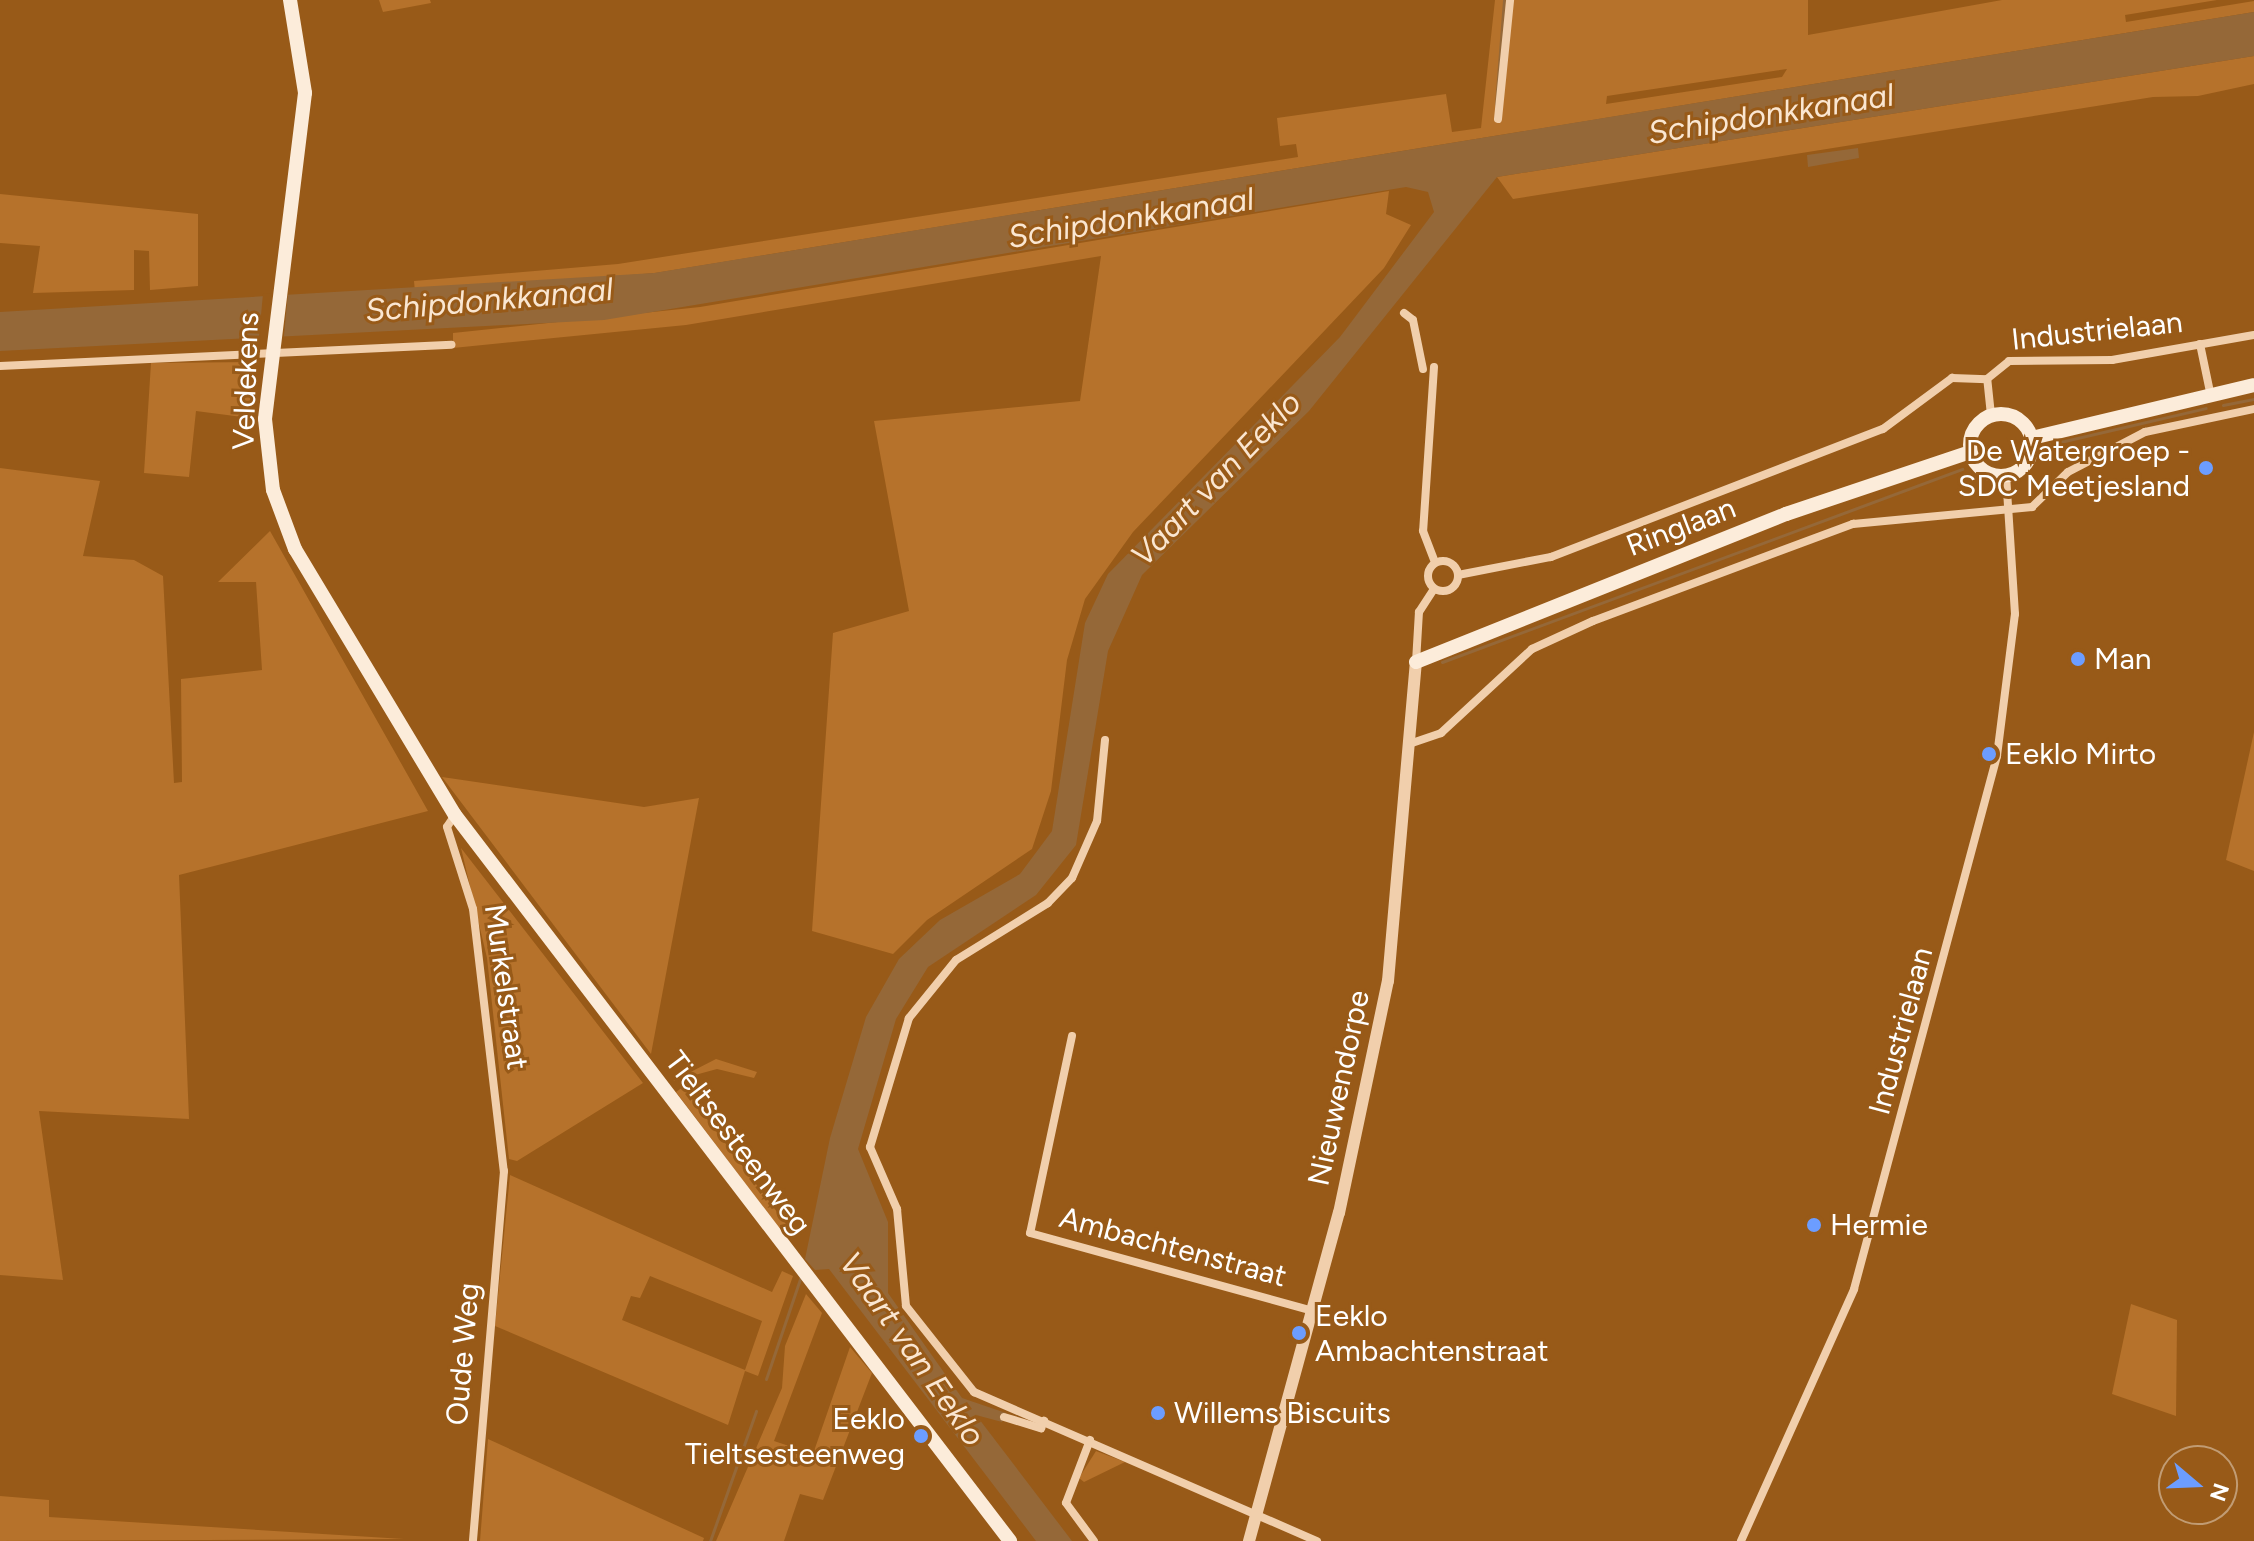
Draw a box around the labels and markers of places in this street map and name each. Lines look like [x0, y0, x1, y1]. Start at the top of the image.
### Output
place label: De Watergroep - SDC Meetjesland [1958, 433, 2190, 504]
marker: De Watergroep - SDC Meetjesland [2197, 459, 2215, 477]
place label: Man [2094, 641, 2151, 677]
marker: Man [2069, 650, 2087, 668]
place label: Eeklo Mirto [2005, 736, 2156, 772]
marker: Eeklo Mirto [1980, 745, 1998, 763]
place label: Hermie [1830, 1207, 1928, 1243]
marker: Hermie [1805, 1216, 1823, 1234]
place label: Eeklo Ambachtenstraat [1315, 1298, 1548, 1368]
marker: Eeklo Ambachtenstraat [1290, 1324, 1308, 1342]
place label: Willems Biscuits [1174, 1395, 1391, 1431]
place label: Eeklo Tieltsesteenweg [685, 1401, 905, 1472]
marker: Willems Biscuits [1149, 1404, 1167, 1422]
marker: Eeklo Tieltsesteenweg [912, 1427, 930, 1445]

